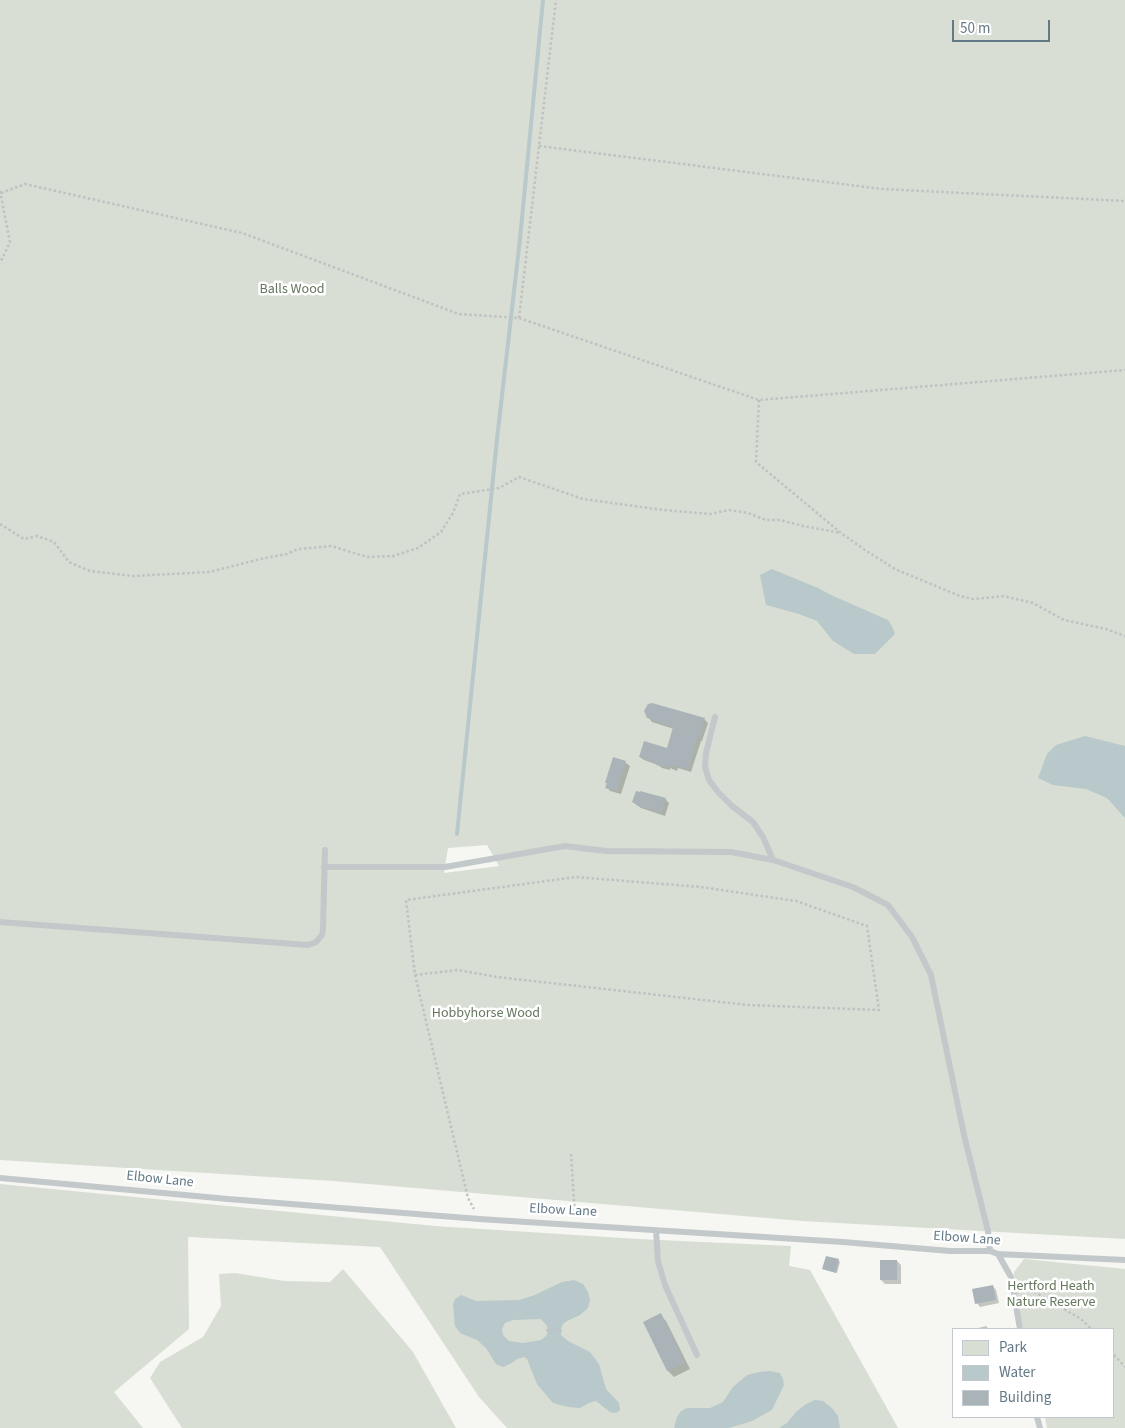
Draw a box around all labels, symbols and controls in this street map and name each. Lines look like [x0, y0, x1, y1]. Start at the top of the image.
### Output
scale bar [955, 10, 1052, 42]
text: 50 m [960, 18, 990, 39]
park label: Balls Wood [259, 282, 325, 298]
park label: Hobbyhorse Wood [432, 1006, 540, 1022]
street label: Elbow Lane [126, 1168, 194, 1192]
street label: Elbow Lane [529, 1201, 597, 1221]
street label: Elbow Lane [933, 1228, 1001, 1250]
park label: Hertford Heath Nature Reserve [1007, 1279, 1095, 1311]
legend [952, 1328, 1115, 1418]
text: Park [999, 1337, 1027, 1358]
text: Water [999, 1362, 1035, 1383]
text: Building [999, 1387, 1051, 1408]

